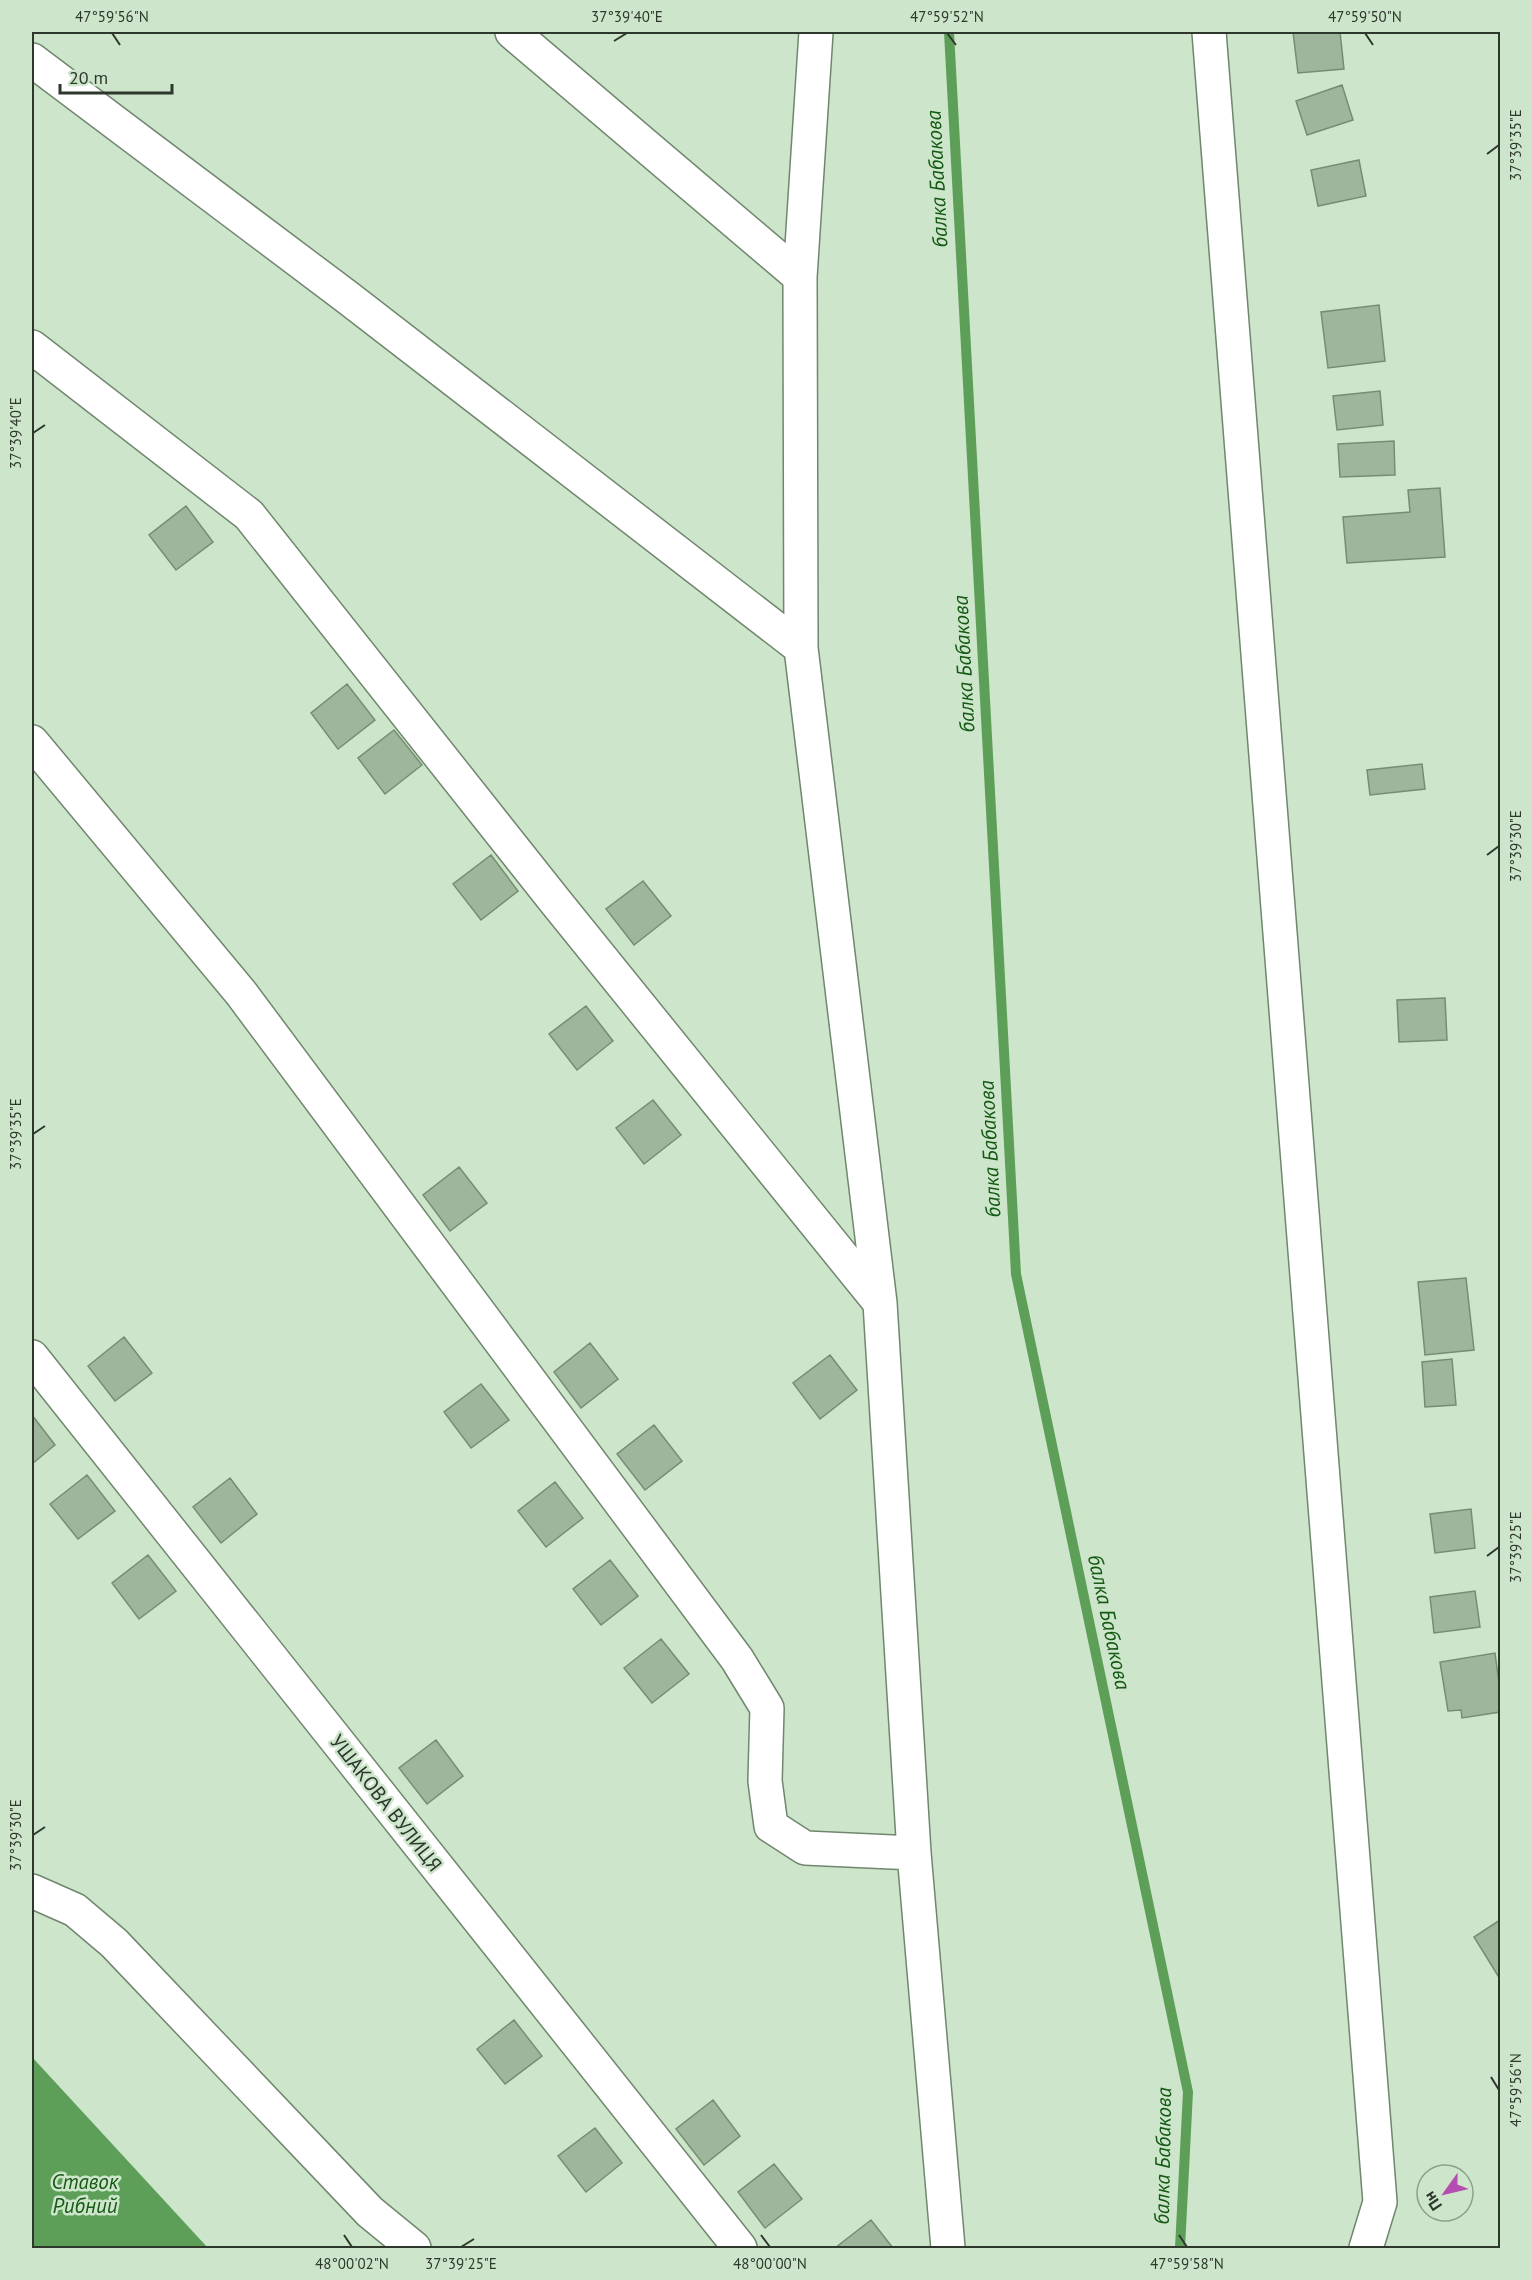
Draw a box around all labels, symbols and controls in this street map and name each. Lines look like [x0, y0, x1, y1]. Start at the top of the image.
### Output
text: 47°59'56"N [75, 7, 149, 26]
text: 37°39'40"E [591, 7, 663, 26]
text: 47°59'52"N [910, 7, 984, 26]
text: 47°59'50"N [1328, 7, 1402, 26]
scale bar [60, 57, 172, 95]
text: 20 m [69, 66, 108, 89]
water label: балка Бабакова [919, 109, 954, 248]
text: 37°39'35"E [1506, 109, 1525, 181]
text: 37°39'40"E [6, 397, 25, 469]
water label: балка Бабакова [946, 594, 981, 733]
text: 37°39'30"E [1506, 810, 1525, 882]
water label: балка Бабакова [972, 1079, 1007, 1218]
text: 37°39'35"E [6, 1098, 25, 1170]
text: 37°39'25"E [1506, 1511, 1525, 1583]
water label: балка Бабакова [1082, 1552, 1137, 1693]
street label: УШАКОВА ВУЛИЦЯ [324, 1729, 448, 1877]
text: 37°39'30"E [6, 1799, 25, 1871]
text: 47°59'56"N [1506, 2053, 1525, 2127]
water label: балка Бабакова [1148, 2086, 1177, 2225]
north arrow [1415, 2163, 1475, 2223]
water label: Ставок Рибний [52, 2168, 120, 2219]
text: Пн [1419, 2188, 1446, 2215]
text: 48°00'02"N [315, 2254, 389, 2273]
text: 37°39'25"E [425, 2254, 497, 2273]
text: 48°00'00"N [733, 2254, 807, 2273]
text: 47°59'58"N [1150, 2254, 1224, 2273]

